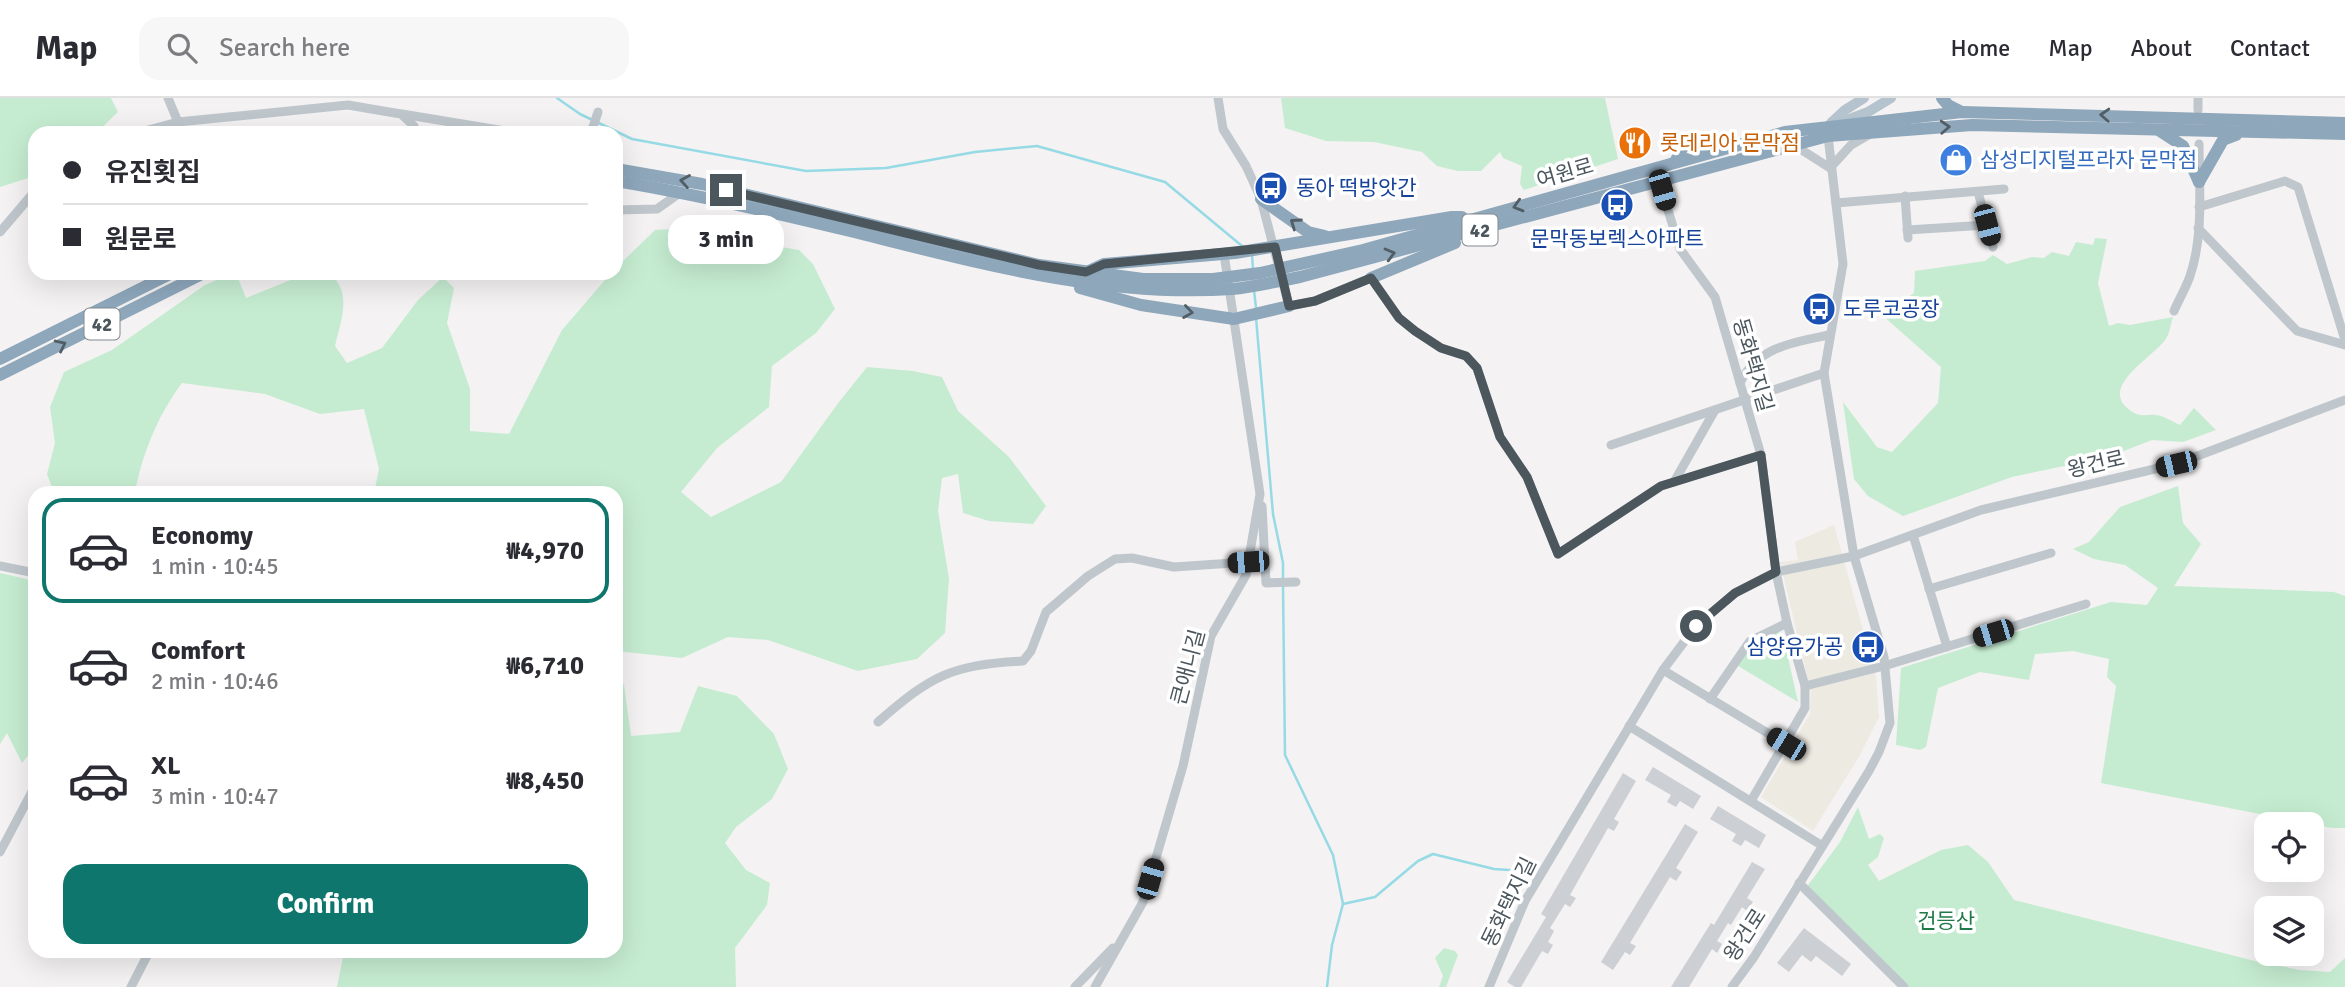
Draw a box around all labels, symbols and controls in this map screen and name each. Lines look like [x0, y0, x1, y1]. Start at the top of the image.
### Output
search box [139, 17, 629, 80]
text: Map [35, 28, 97, 69]
icon: search [163, 29, 201, 67]
text: Search here [219, 32, 350, 64]
text: Home [1950, 33, 2010, 63]
text: Map [2048, 33, 2093, 63]
text: About [2131, 33, 2192, 63]
text: Contact [2230, 33, 2310, 63]
one-way arrow [2100, 107, 2111, 122]
one-way arrow [1940, 119, 1951, 134]
restaurant icon: 롯데리아 문막점 [1616, 124, 1654, 162]
place label: 롯데리아 문막점 [1660, 130, 1800, 156]
shop icon: 삼성디지털프라자 문막점 [1937, 141, 1975, 179]
place label: 삼성디지털프라자 문막점 [1980, 147, 2197, 173]
street label: 여원로 [1534, 153, 1596, 193]
text: 유진횟집 [105, 157, 201, 189]
car [1647, 167, 1678, 213]
bus stop icon: 동아 떡방앗간 [1252, 169, 1290, 207]
one-way arrow [679, 174, 691, 189]
route end [710, 174, 742, 206]
place label: 동아 떡방앗간 [1296, 175, 1417, 201]
bus stop icon: 문막동보렉스아파트 [1598, 186, 1636, 224]
one-way arrow [1512, 198, 1524, 213]
car [1972, 202, 2003, 248]
callout: 3 min [668, 214, 784, 264]
road number: 42 [1462, 214, 1498, 246]
one-way arrow [1290, 218, 1303, 231]
text: 원문로 [105, 224, 177, 256]
text: 3 min [698, 225, 754, 254]
place label: 문막동보렉스아파트 [1530, 226, 1704, 252]
one-way arrow [1384, 248, 1396, 262]
bus stop icon: 도루코공장 [1800, 290, 1838, 328]
place label: 도루코공장 [1843, 296, 1940, 322]
one-way arrow [1182, 304, 1194, 319]
road number: 42 [84, 308, 119, 340]
street label: 동화택지길 [1727, 315, 1779, 415]
one-way arrow [54, 339, 66, 353]
street label: 왕건로 [2065, 445, 2127, 483]
car [2154, 449, 2199, 479]
icon: car [67, 519, 130, 582]
text: Economy [151, 520, 253, 552]
text: ₩4,970 [506, 535, 584, 567]
car [1227, 550, 1270, 574]
text: 1 min · 10:45 [151, 552, 279, 581]
route start [1680, 610, 1712, 642]
car [1970, 617, 2017, 649]
street label: 큰애니길 [1165, 626, 1211, 708]
bus stop icon: 삼양유가공 [1849, 628, 1887, 666]
icon: car [67, 634, 130, 697]
place label: 삼양유가공 [1746, 634, 1843, 660]
text: Comfort [151, 635, 245, 667]
text: ₩6,710 [506, 650, 584, 682]
text: 2 min · 10:46 [151, 667, 279, 696]
car [1763, 724, 1810, 764]
icon: car [67, 749, 130, 812]
text: XL [151, 750, 181, 782]
text: ₩8,450 [506, 765, 584, 797]
text: 3 min · 10:47 [151, 782, 279, 811]
map controls [2254, 812, 2324, 966]
button: locate [2254, 812, 2324, 882]
street label: 동화택지길 [1476, 853, 1542, 951]
car [1135, 856, 1166, 902]
button: Confirm [63, 864, 588, 944]
button: layers [2254, 896, 2324, 966]
street label: 왕건로 [1718, 904, 1772, 966]
park label: 건등산 [1917, 908, 1975, 934]

